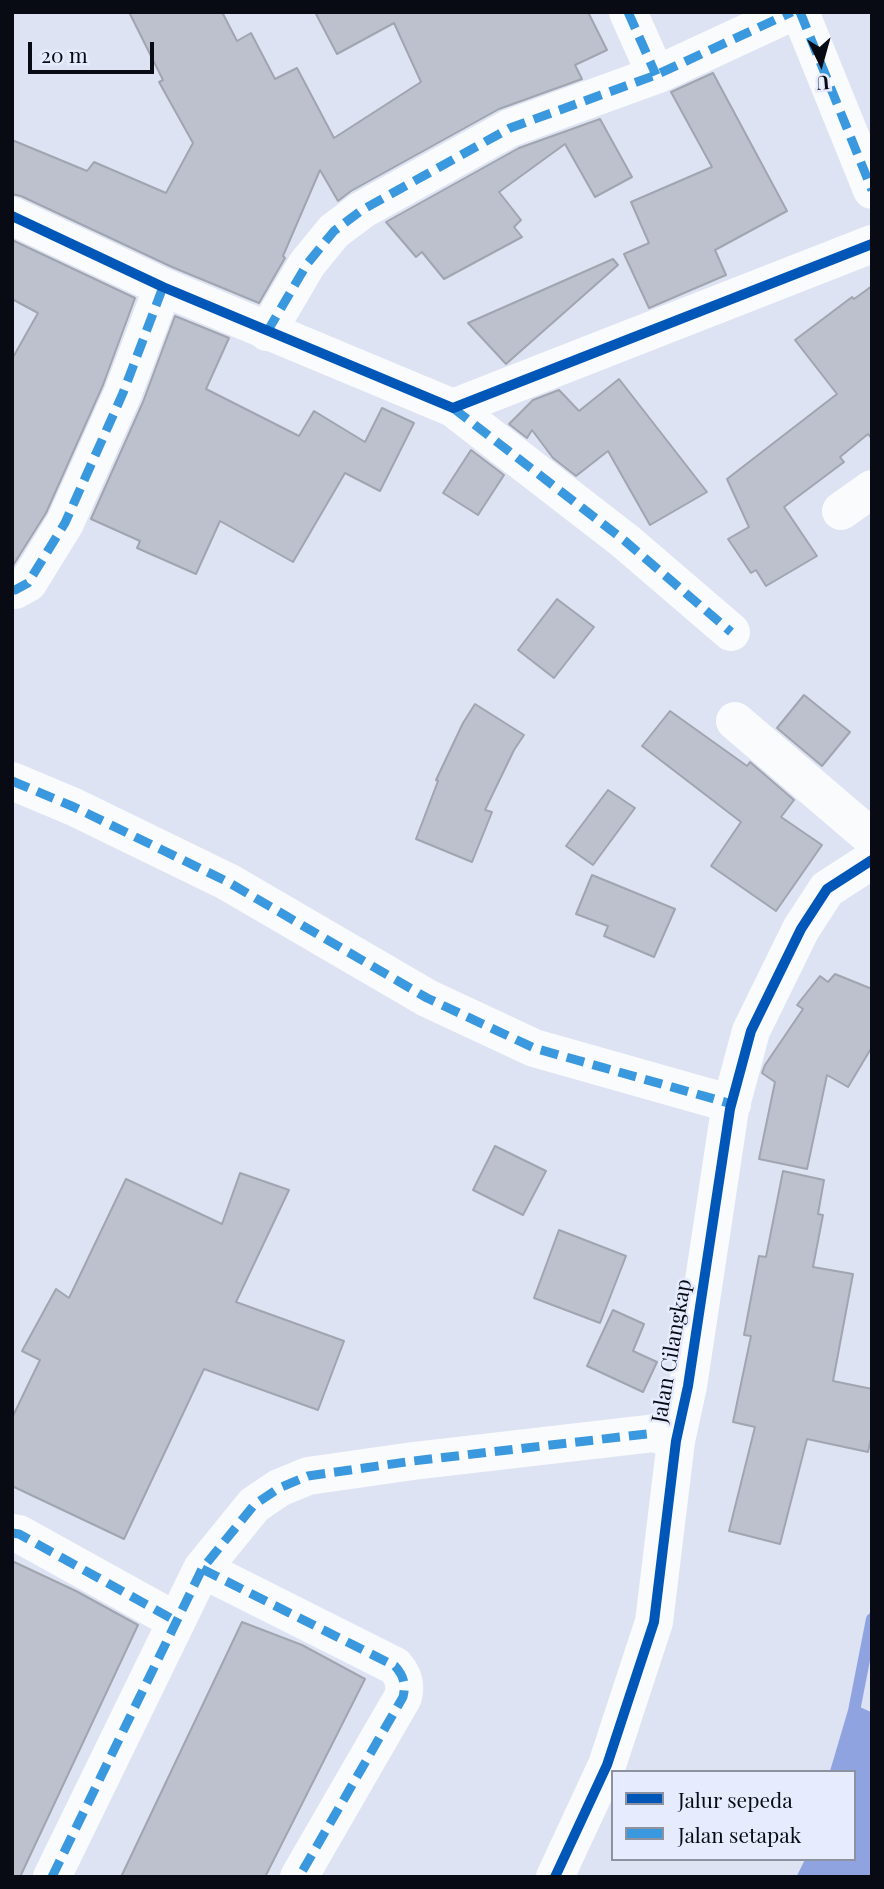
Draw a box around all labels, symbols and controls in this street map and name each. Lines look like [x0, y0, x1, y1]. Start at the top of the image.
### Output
scale bar [32, 28, 158, 72]
north arrow [786, 28, 856, 98]
text: 20 m [41, 40, 88, 68]
text: U [815, 70, 830, 97]
street label: Jalan Cilangkap [647, 1277, 697, 1425]
legend [611, 1770, 856, 1861]
text: Jalur sepeda [678, 1785, 793, 1813]
text: Jalan setapak [678, 1820, 801, 1848]

